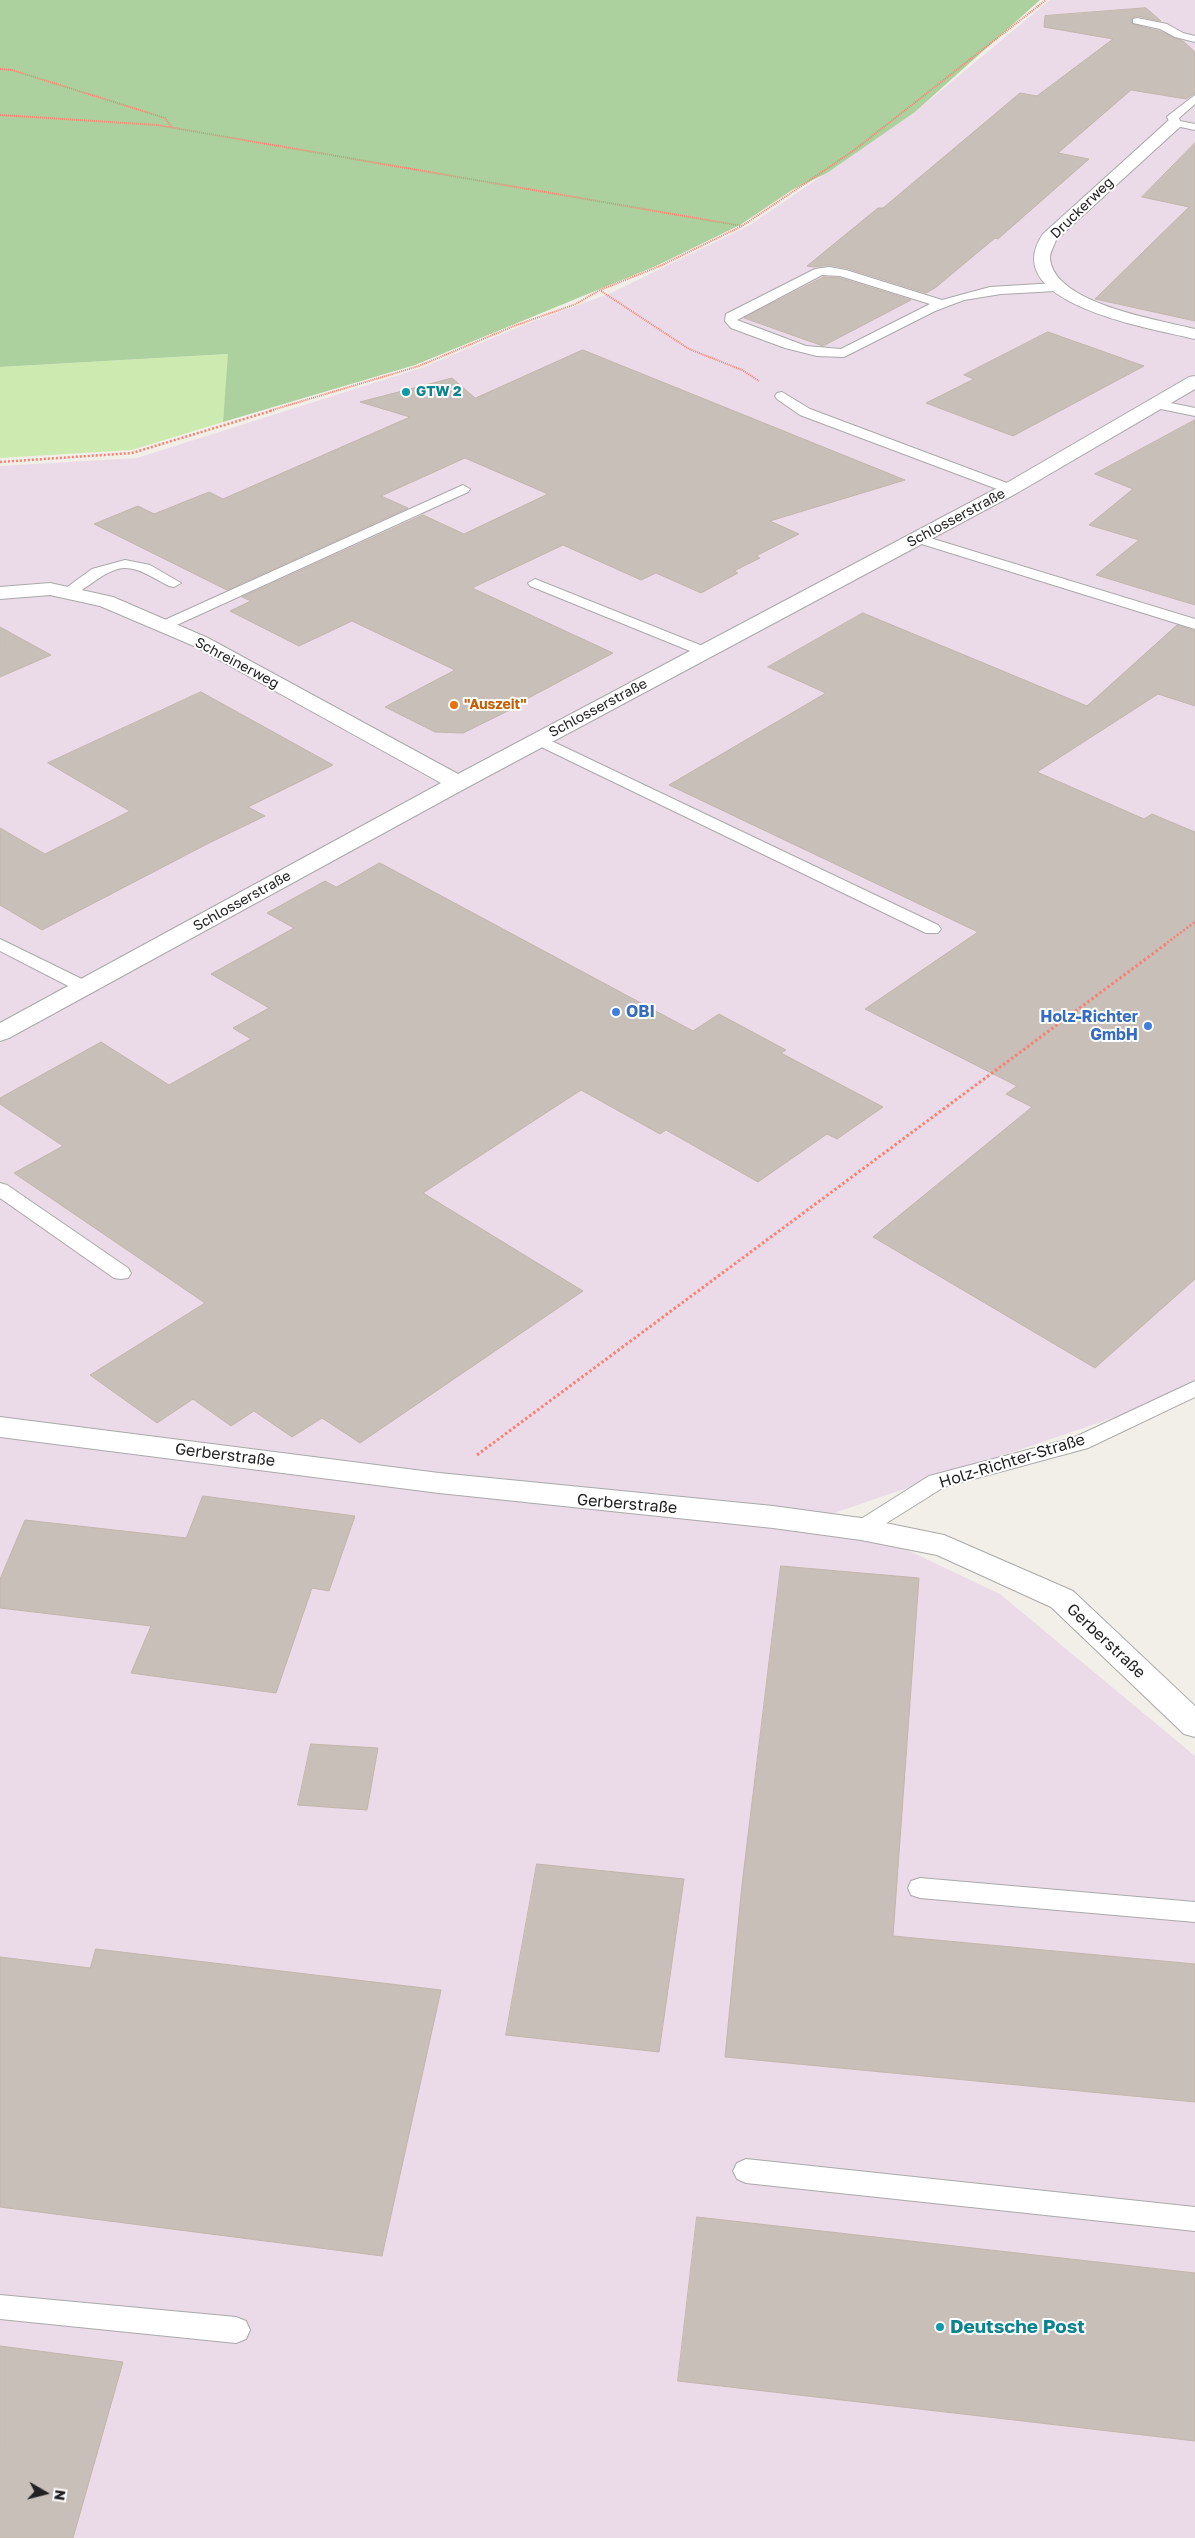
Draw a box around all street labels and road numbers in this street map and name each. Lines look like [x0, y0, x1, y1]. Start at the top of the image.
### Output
street label: Druckerweg [1047, 174, 1117, 242]
street label: Schlosserstraße [904, 485, 1008, 551]
street label: Schreinerweg [192, 634, 282, 692]
street label: Schlosserstraße [546, 675, 650, 741]
street label: Schlosserstraße [190, 867, 294, 935]
street label: Holz-Richter-Straße [937, 1430, 1087, 1492]
street label: Gerberstraße [174, 1439, 276, 1471]
street label: Gerberstraße [576, 1490, 678, 1518]
street label: Gerberstraße [1063, 1600, 1149, 1682]

